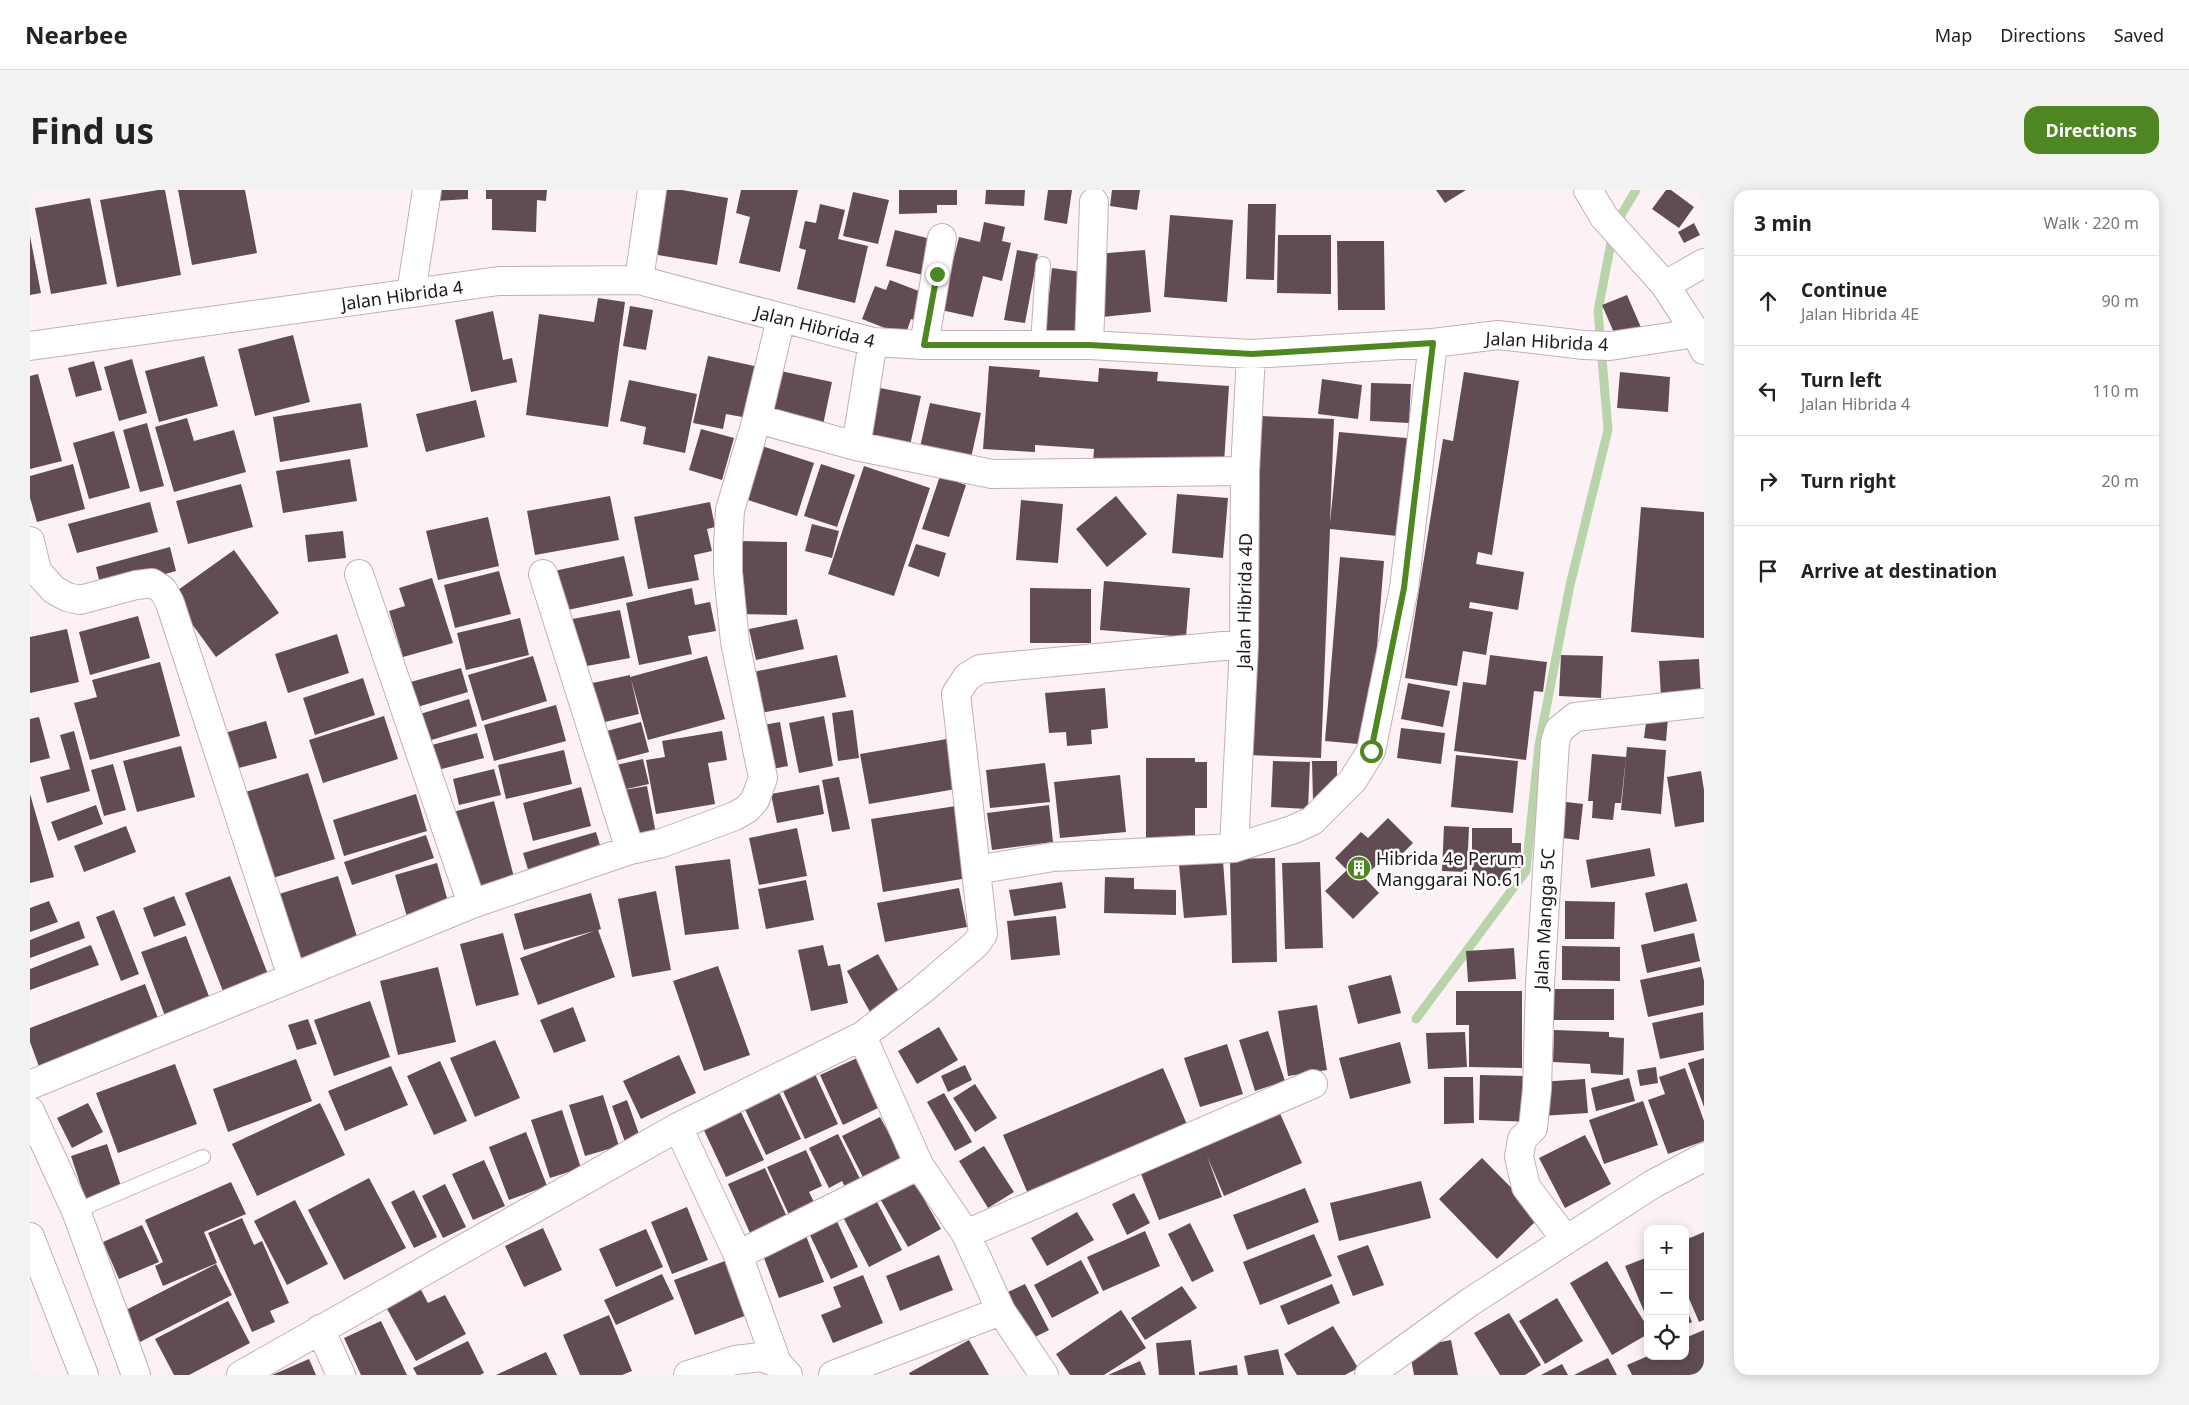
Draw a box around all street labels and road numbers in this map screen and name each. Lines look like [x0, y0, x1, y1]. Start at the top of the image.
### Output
street label: Jalan Hibrida 4 [338, 275, 464, 316]
street label: Jalan Hibrida 4 [751, 299, 878, 353]
street label: Jalan Hibrida 4 [1483, 326, 1609, 356]
street label: Jalan Hibrida 4D [1231, 533, 1257, 671]
street label: Jalan Mangga 5C [1528, 848, 1560, 992]

